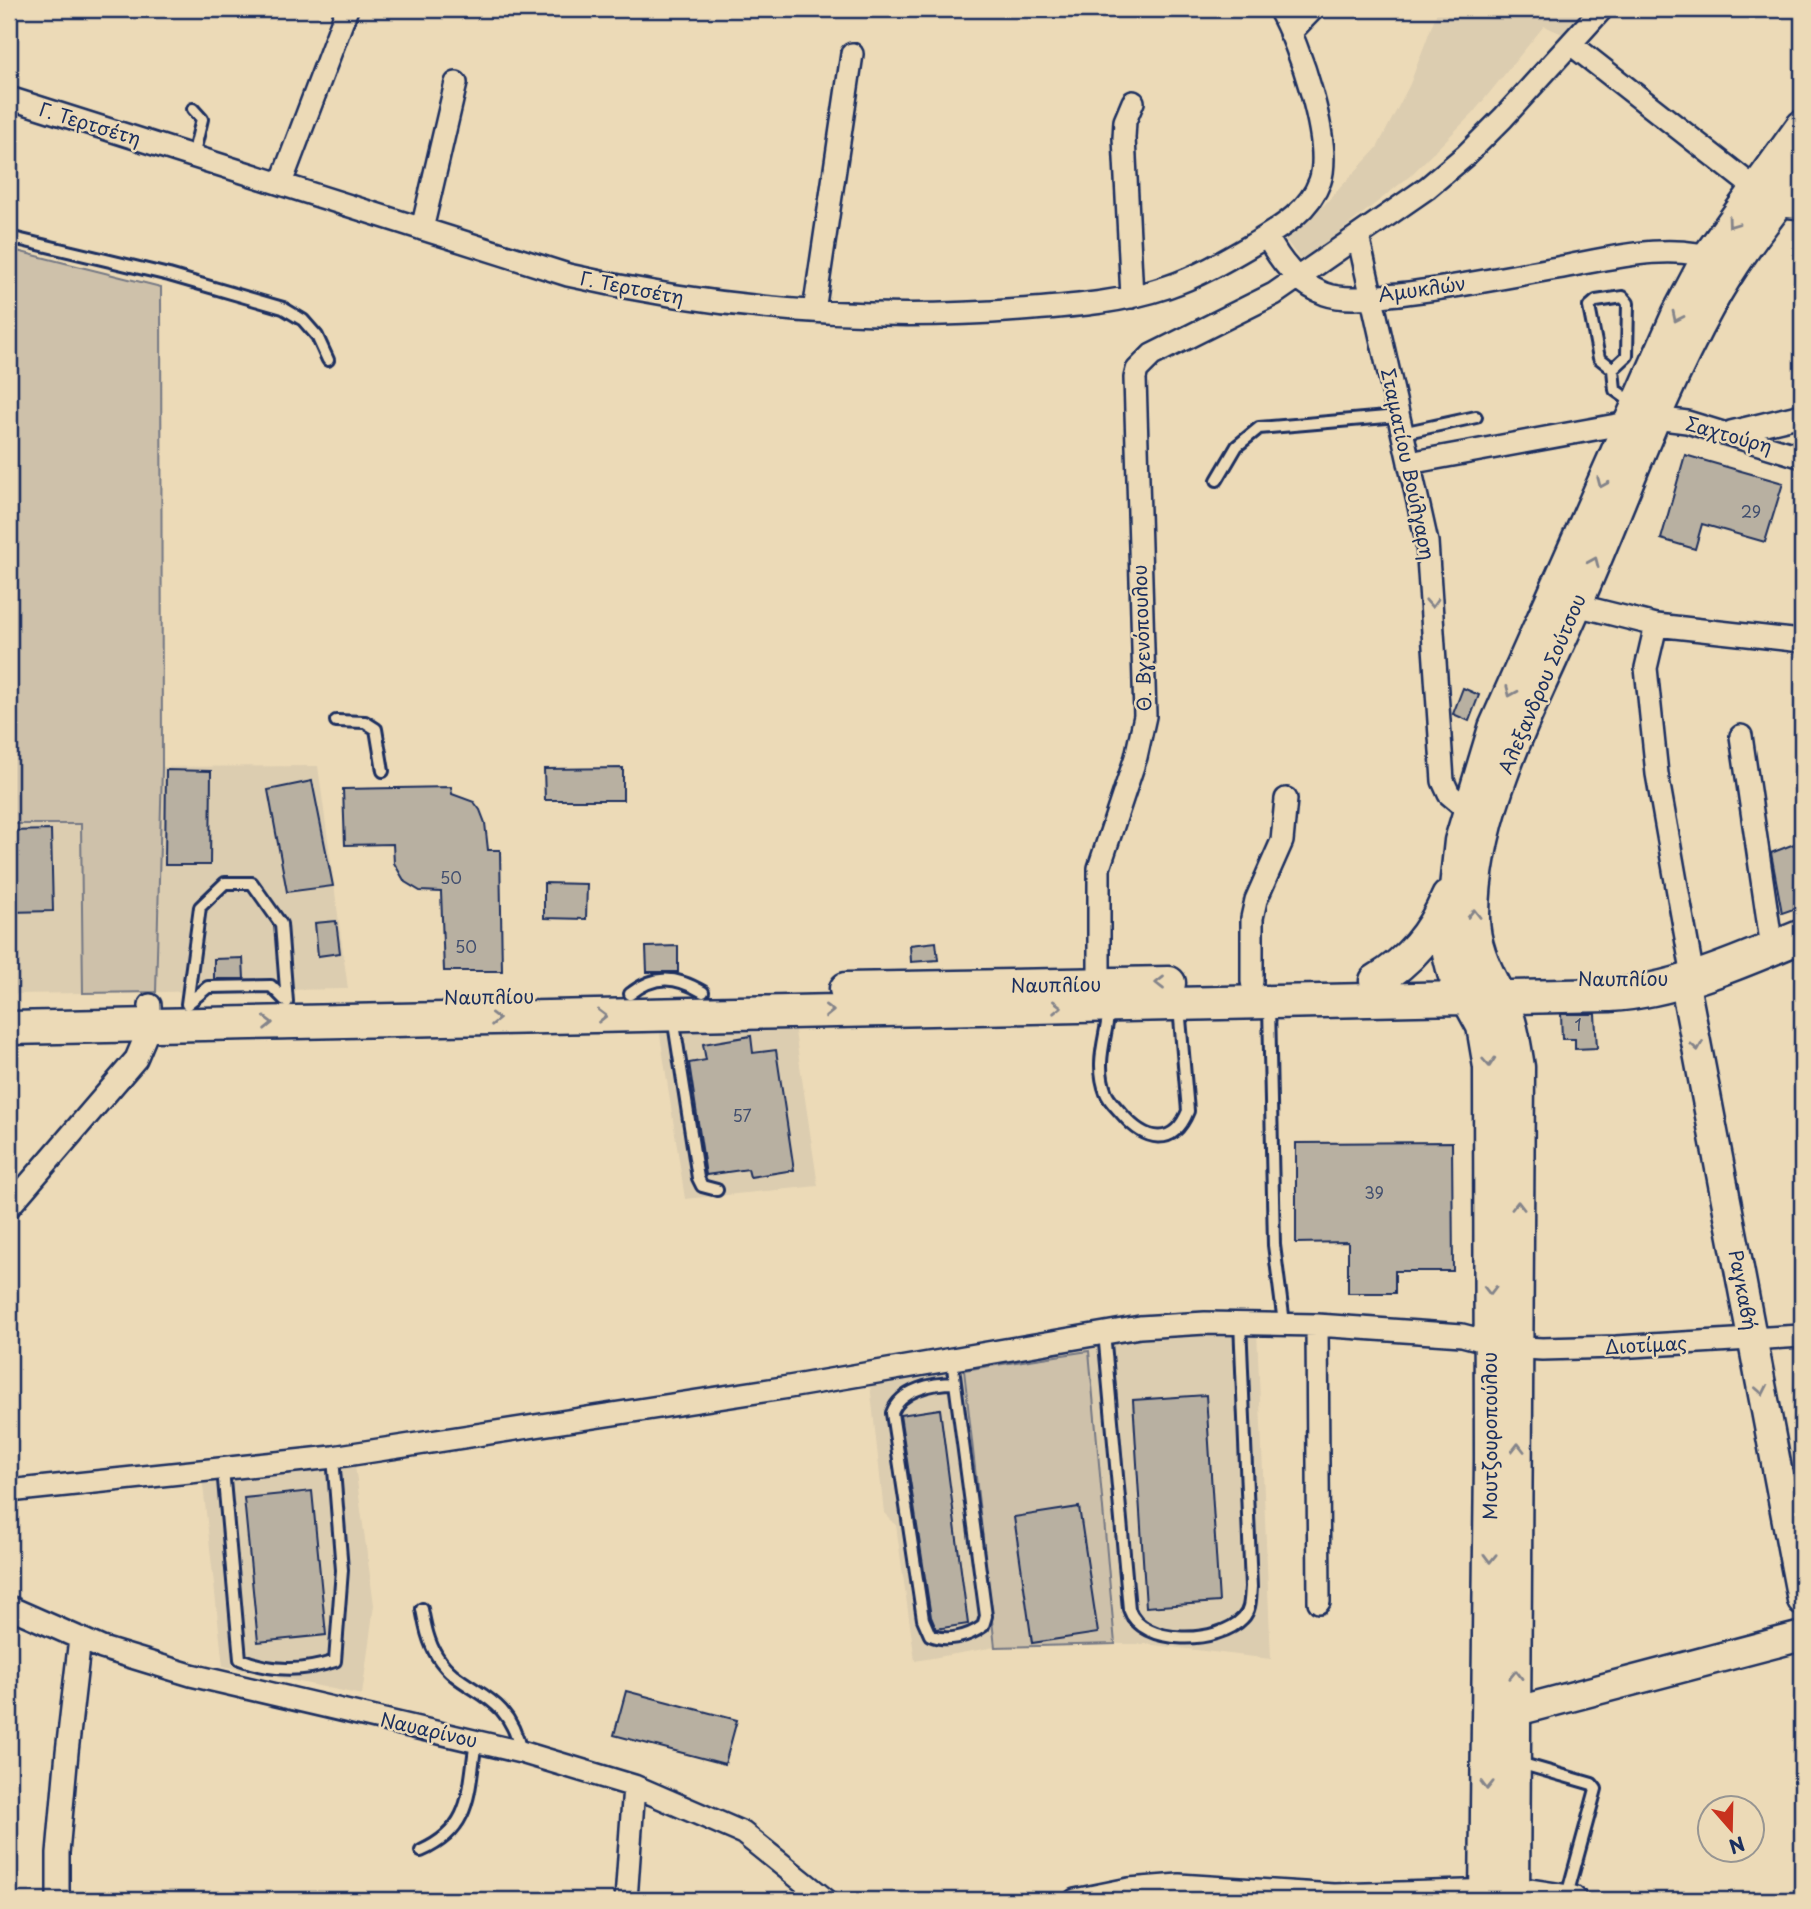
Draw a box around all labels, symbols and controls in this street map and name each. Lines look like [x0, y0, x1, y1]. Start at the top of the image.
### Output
street label: Γ. Τερτσέτη [36, 94, 145, 152]
one-way arrow [1728, 215, 1740, 228]
street label: Γ. Τερτσέτη [578, 263, 686, 311]
street label: Αμυκλών [1376, 268, 1468, 308]
one-way arrow [1672, 309, 1686, 322]
street label: Σταματίου Βούλγαρη [1375, 365, 1443, 562]
street label: Σαχτούρη [1683, 408, 1776, 460]
one-way arrow [1596, 476, 1610, 488]
house number: 29 [1741, 499, 1761, 523]
one-way arrow [1585, 557, 1599, 569]
street label: Θ. Βγενόπουλου [1124, 564, 1158, 712]
street label: Αλεξανδρου Σούτσου [1490, 589, 1592, 778]
one-way arrow [1425, 598, 1440, 609]
one-way arrow [1505, 684, 1519, 697]
house number: 50 [440, 865, 462, 889]
one-way arrow [1466, 908, 1481, 919]
house number: 50 [455, 934, 477, 958]
street label: Ναυπλίου [1578, 964, 1668, 992]
street label: Ναυπλίου [1010, 969, 1102, 999]
one-way arrow [1155, 975, 1165, 991]
street label: Ναυπλίου [443, 981, 535, 1011]
one-way arrow [1051, 999, 1062, 1014]
one-way arrow [824, 1004, 835, 1019]
one-way arrow [597, 1009, 608, 1024]
one-way arrow [490, 1011, 501, 1026]
house number: 1 [1574, 1012, 1582, 1036]
one-way arrow [262, 1016, 273, 1031]
one-way arrow [1689, 1040, 1704, 1052]
one-way arrow [1481, 1057, 1496, 1068]
house number: 57 [732, 1103, 752, 1127]
house number: 39 [1364, 1180, 1384, 1204]
one-way arrow [1510, 1201, 1526, 1211]
street label: Ραγκαβή [1723, 1247, 1765, 1332]
one-way arrow [1482, 1285, 1498, 1295]
street label: Διοτίμας [1604, 1328, 1688, 1360]
street label: Μουτζουροπούλου [1475, 1352, 1503, 1520]
one-way arrow [1754, 1384, 1769, 1396]
one-way arrow [1510, 1442, 1526, 1453]
one-way arrow [1482, 1553, 1498, 1563]
one-way arrow [1508, 1670, 1524, 1680]
street label: Ναυαρίνου [378, 1704, 481, 1754]
one-way arrow [1480, 1780, 1495, 1791]
north arrow [1696, 1794, 1766, 1864]
text: N [1725, 1830, 1749, 1862]

